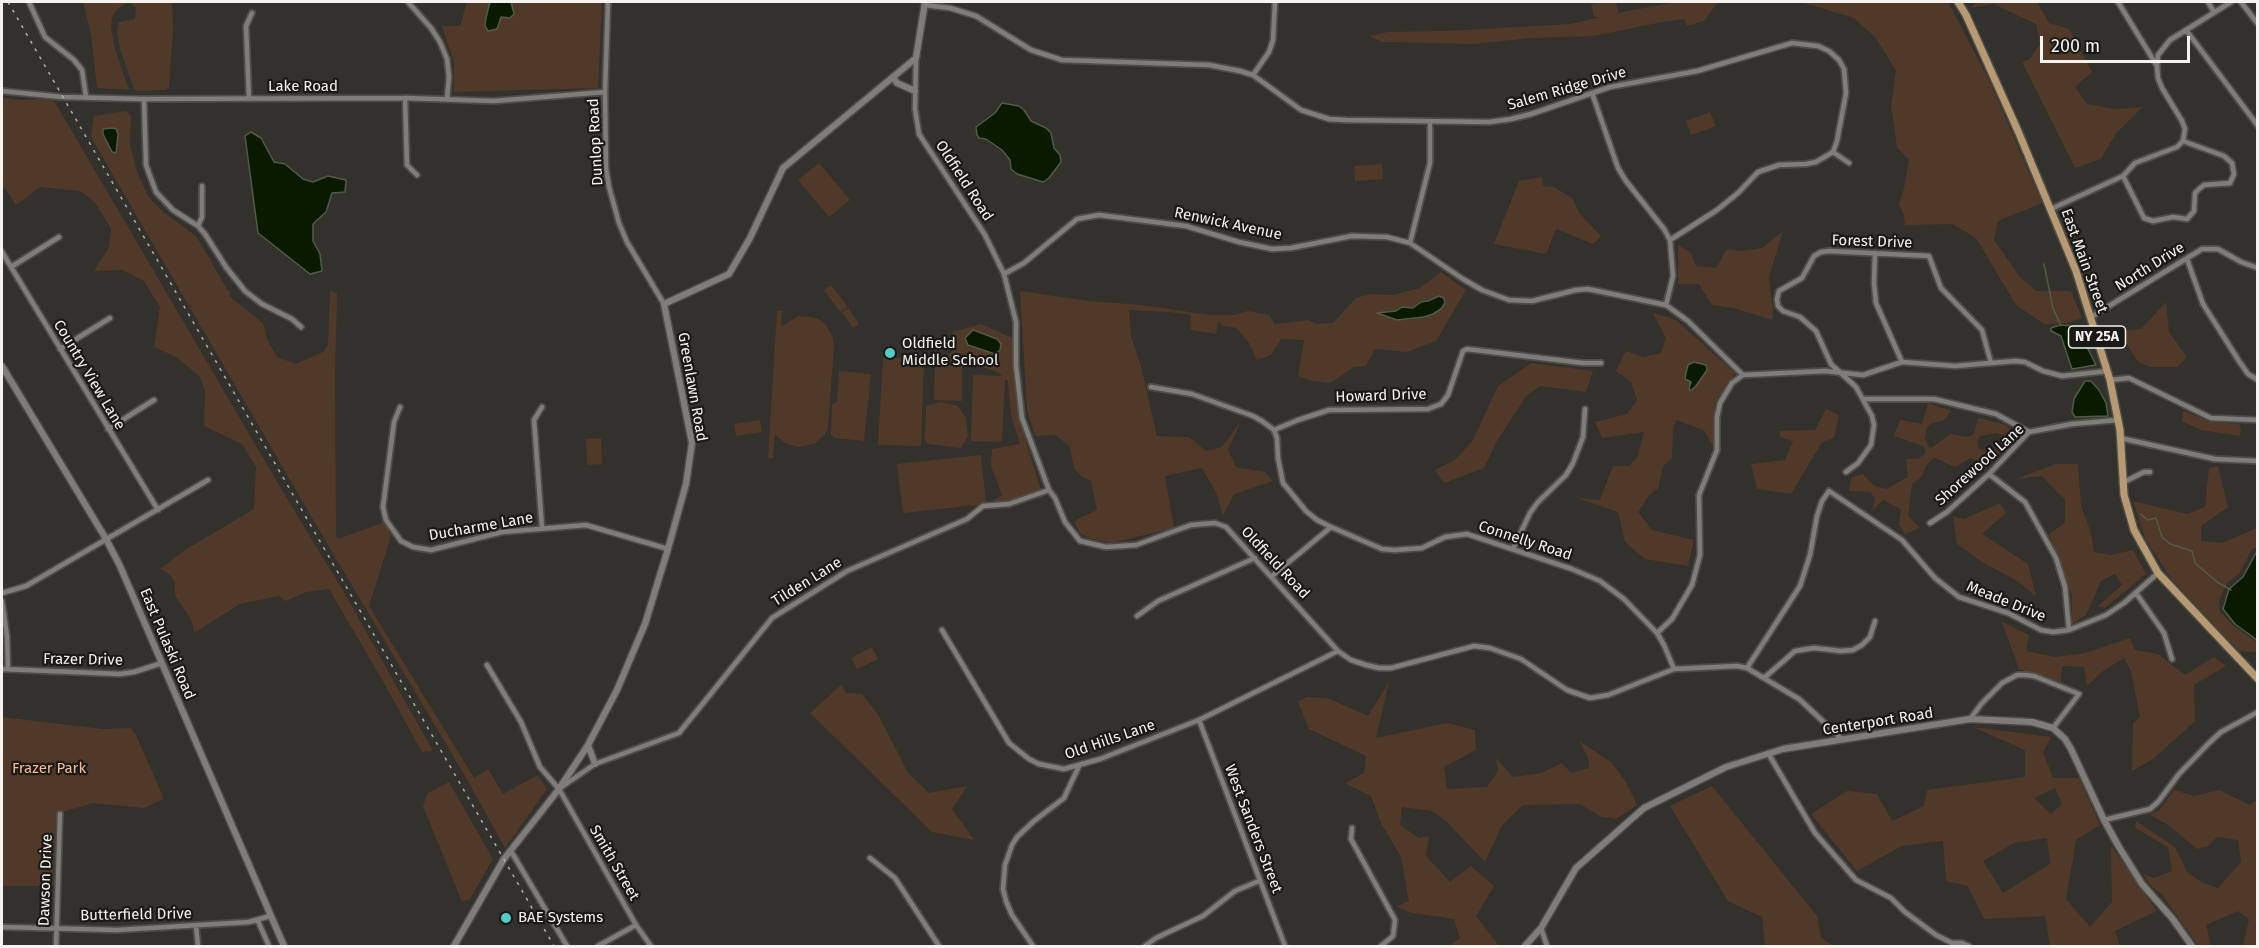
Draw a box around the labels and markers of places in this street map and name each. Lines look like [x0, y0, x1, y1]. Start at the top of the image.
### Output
place label: Oldfield Middle School [902, 335, 998, 370]
marker: Oldfield Middle School [883, 346, 897, 360]
place label: BAE Systems [518, 909, 603, 927]
marker: BAE Systems [499, 911, 513, 925]

